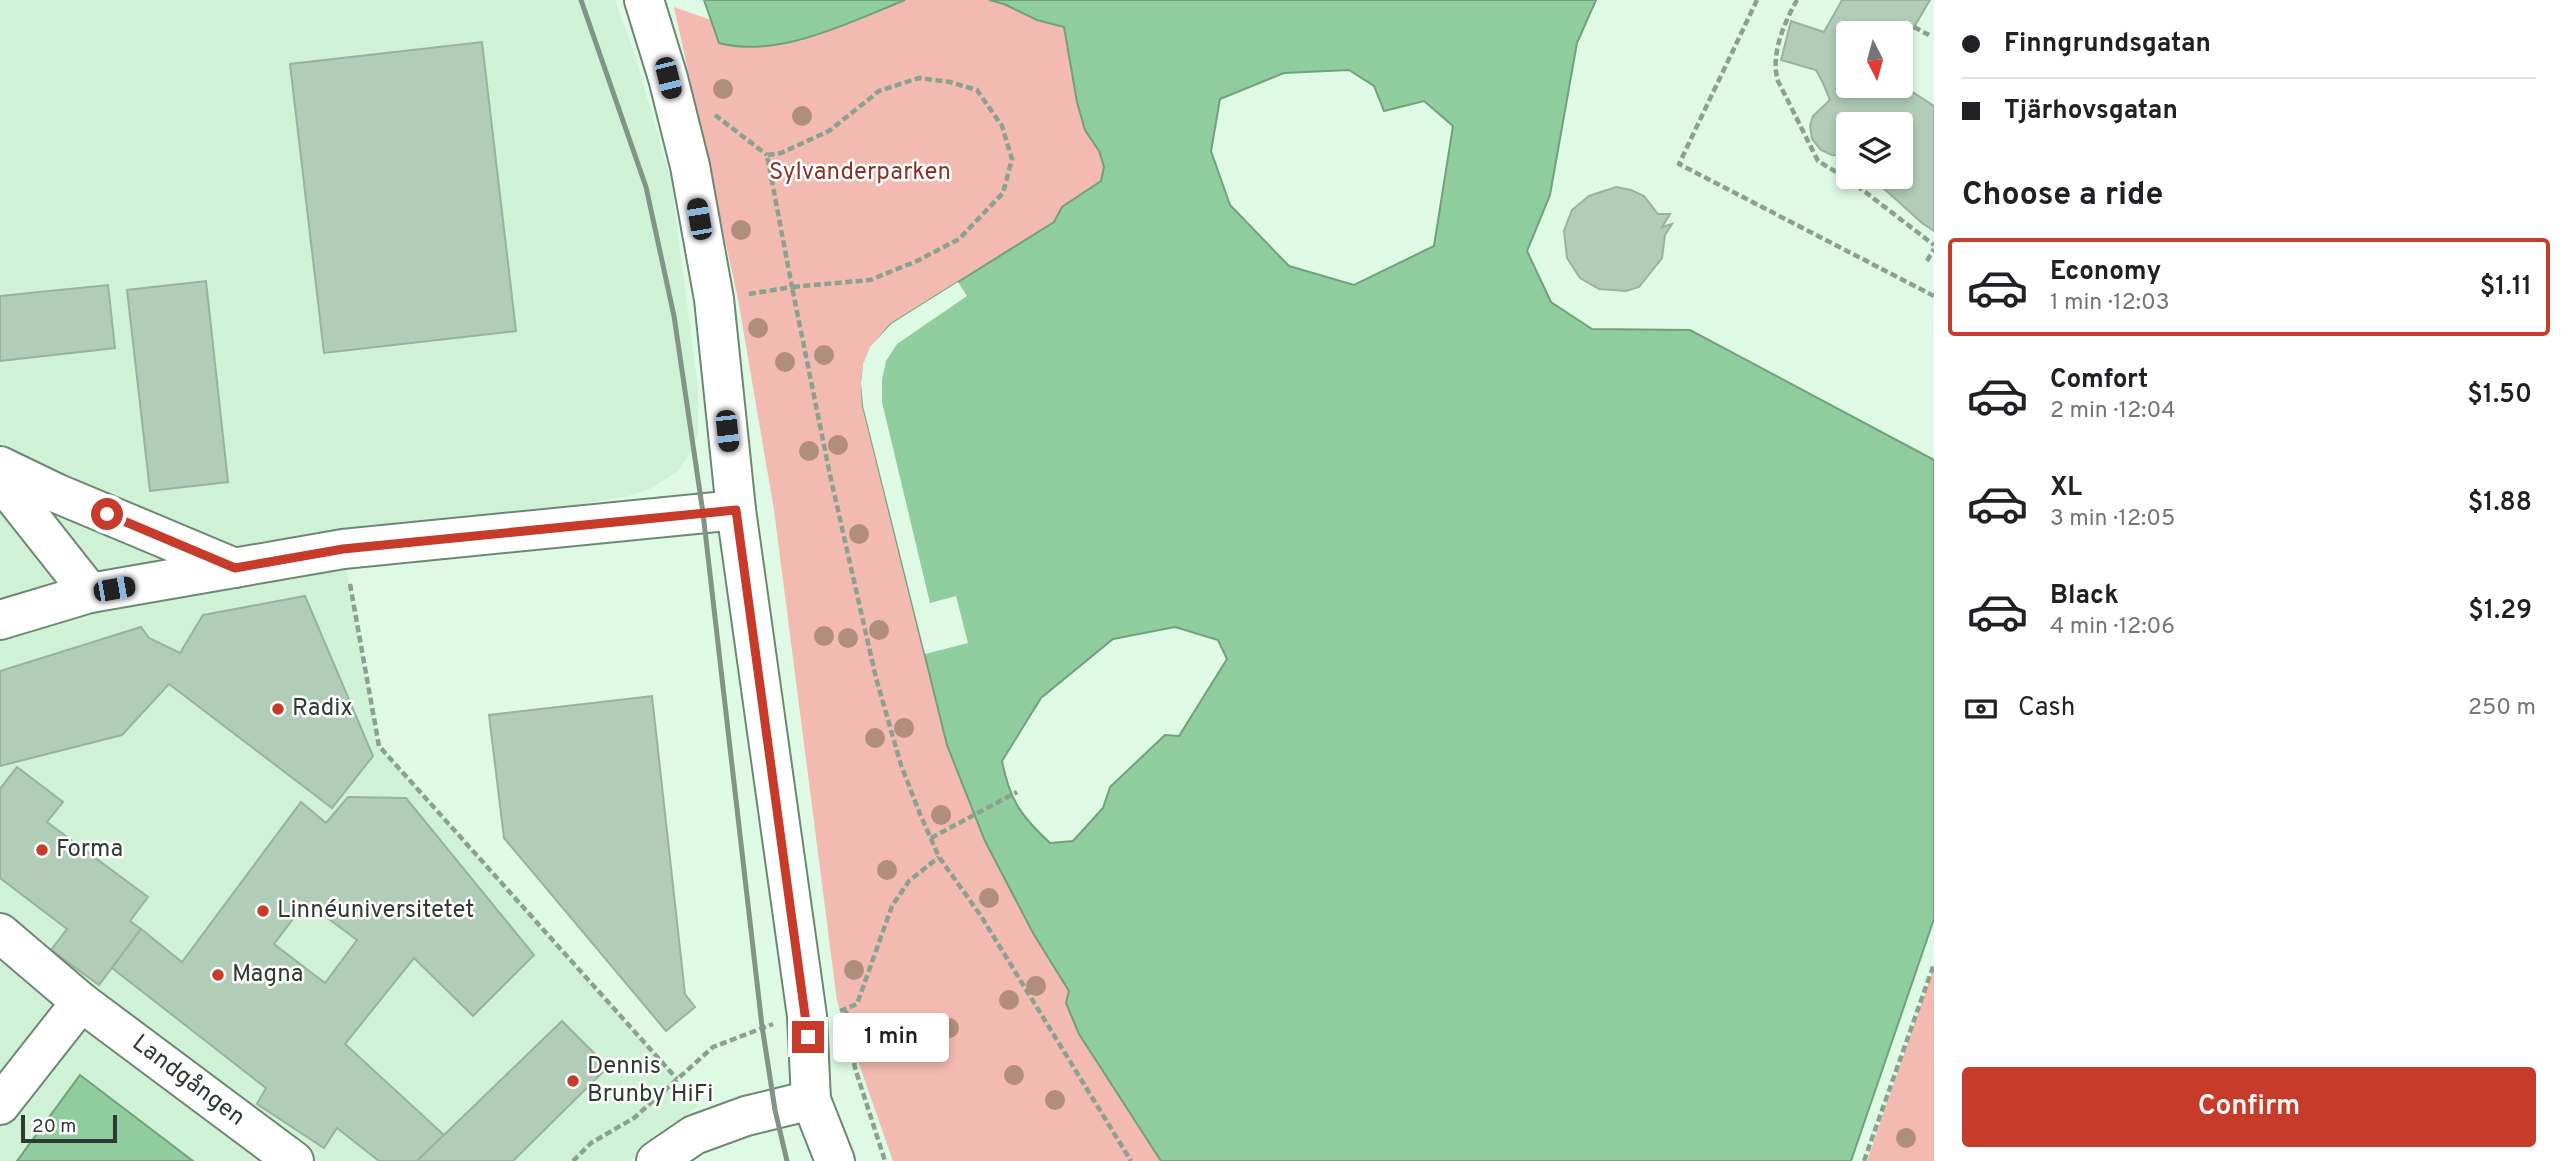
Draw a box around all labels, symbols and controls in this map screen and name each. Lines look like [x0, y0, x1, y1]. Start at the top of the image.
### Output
north arrow [1836, 21, 1913, 98]
map controls [1836, 21, 1913, 189]
text: Finngrundsgatan [2004, 28, 2211, 61]
car [653, 55, 684, 101]
text: Tjärhovsgatan [2004, 95, 2178, 128]
button: layers [1836, 112, 1913, 189]
park label: Sylvanderparken [769, 158, 951, 188]
text: Choose a ride [1962, 176, 2163, 216]
car [686, 196, 713, 242]
icon: car [1966, 256, 2029, 319]
text: Economy [2050, 256, 2161, 289]
text: $1.11 [2480, 271, 2532, 304]
text: 1 min · 12:03 [2050, 289, 2170, 318]
icon: car [1966, 364, 2029, 427]
text: Comfort [2050, 364, 2148, 397]
text: $1.50 [2467, 379, 2532, 412]
text: 2 min · 12:04 [2050, 397, 2175, 426]
car [715, 409, 740, 453]
icon: car [1966, 472, 2029, 535]
text: XL [2050, 472, 2082, 505]
text: $1.88 [2468, 487, 2532, 520]
route start [91, 498, 123, 530]
text: 3 min · 12:05 [2050, 505, 2175, 534]
car [92, 575, 137, 603]
icon: car [1966, 580, 2029, 643]
text: Black [2050, 580, 2119, 613]
text: $1.29 [2468, 595, 2532, 628]
text: 4 min · 12:06 [2050, 613, 2175, 642]
icon: cash [1962, 690, 2000, 728]
text: Cash [2018, 692, 2075, 725]
place label: Radix [292, 694, 353, 724]
text: 250 m [2468, 694, 2536, 723]
marker: Radix [270, 701, 286, 717]
place label: Forma [56, 835, 123, 865]
marker: Forma [34, 842, 50, 858]
place label: Linnéuniversitetet [277, 896, 474, 926]
marker: Linnéuniversitetet [255, 903, 271, 919]
place label: Magna [232, 960, 304, 990]
marker: Magna [210, 967, 226, 983]
callout: 1 min [832, 1012, 948, 1062]
route end [792, 1021, 824, 1053]
text: 1 min [864, 1023, 918, 1052]
street label: Landgången [126, 1029, 250, 1133]
place label: Dennis Brunby HiFi [587, 1052, 713, 1110]
button: Confirm [1962, 1067, 2536, 1147]
marker: Dennis Brunby HiFi [565, 1073, 581, 1089]
scale bar [21, 1112, 117, 1144]
text: 20 m [32, 1115, 76, 1139]

